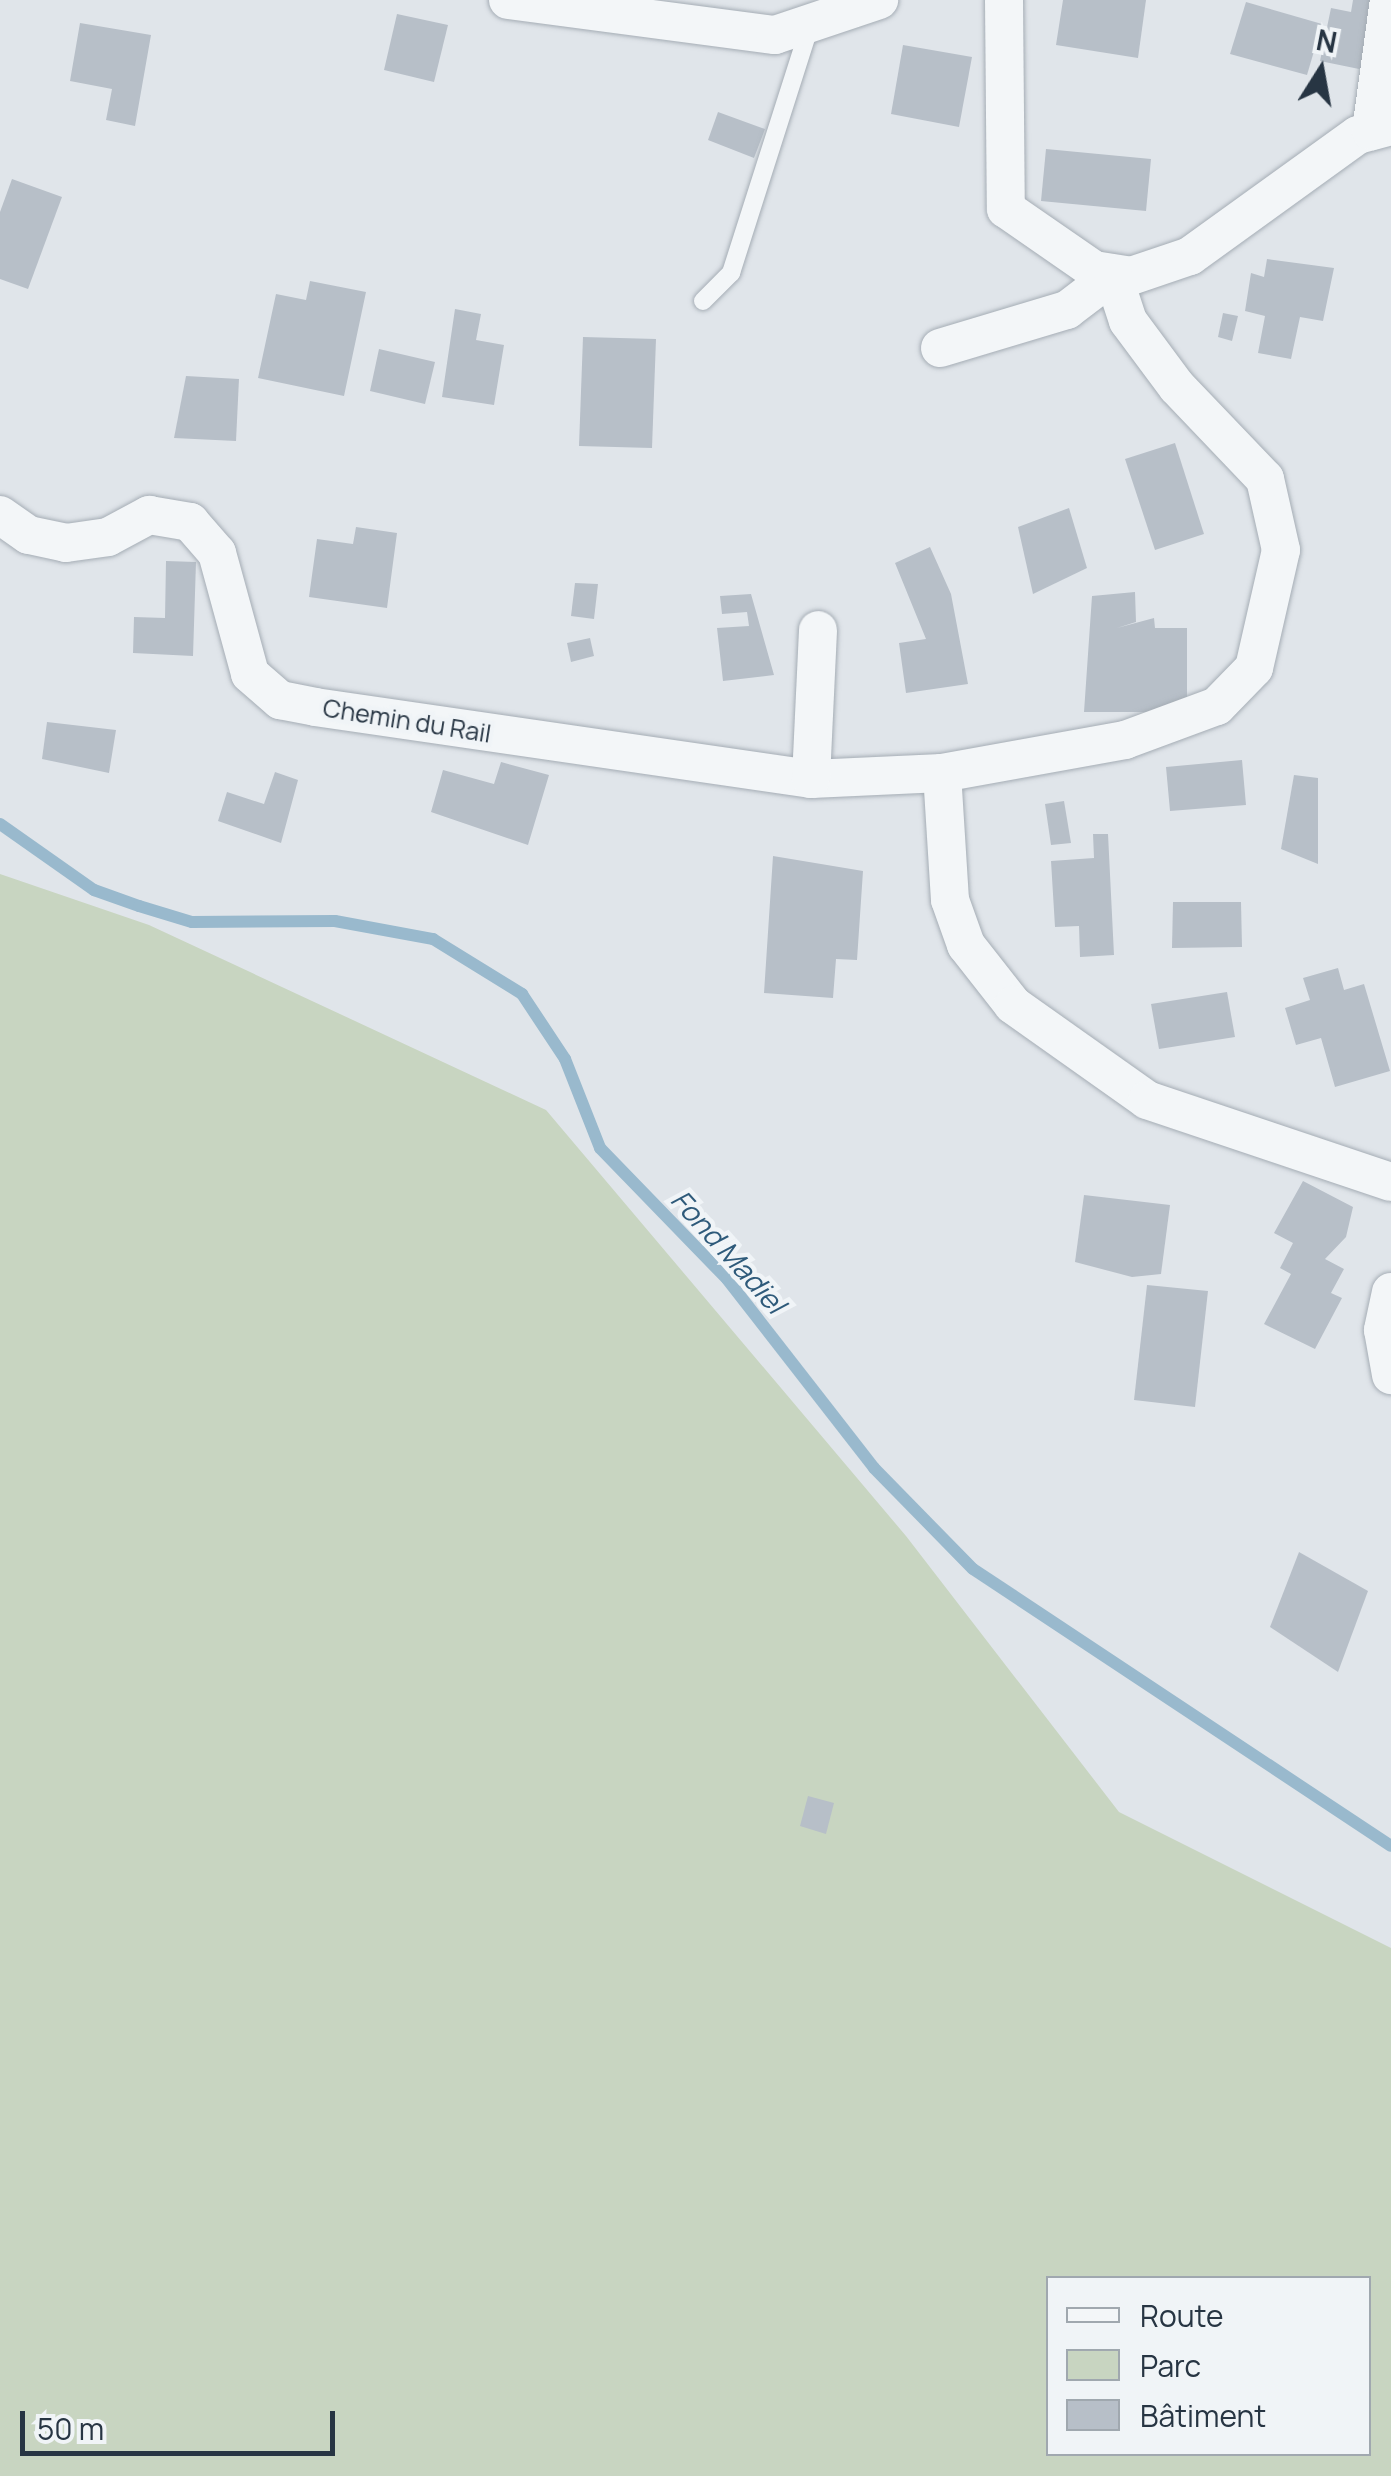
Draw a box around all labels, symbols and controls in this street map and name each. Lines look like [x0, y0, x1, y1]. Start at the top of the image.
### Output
north arrow [1271, 20, 1371, 120]
text: N [1313, 20, 1340, 61]
street label: Chemin du Rail [321, 693, 493, 749]
water label: Fond Madiel [665, 1183, 793, 1319]
legend [1046, 2276, 1371, 2456]
text: Route [1140, 2295, 1223, 2336]
text: Parc [1140, 2345, 1201, 2386]
scale bar [25, 2391, 340, 2453]
text: Bâtiment [1140, 2395, 1266, 2436]
text: 50 m [37, 2408, 104, 2449]

